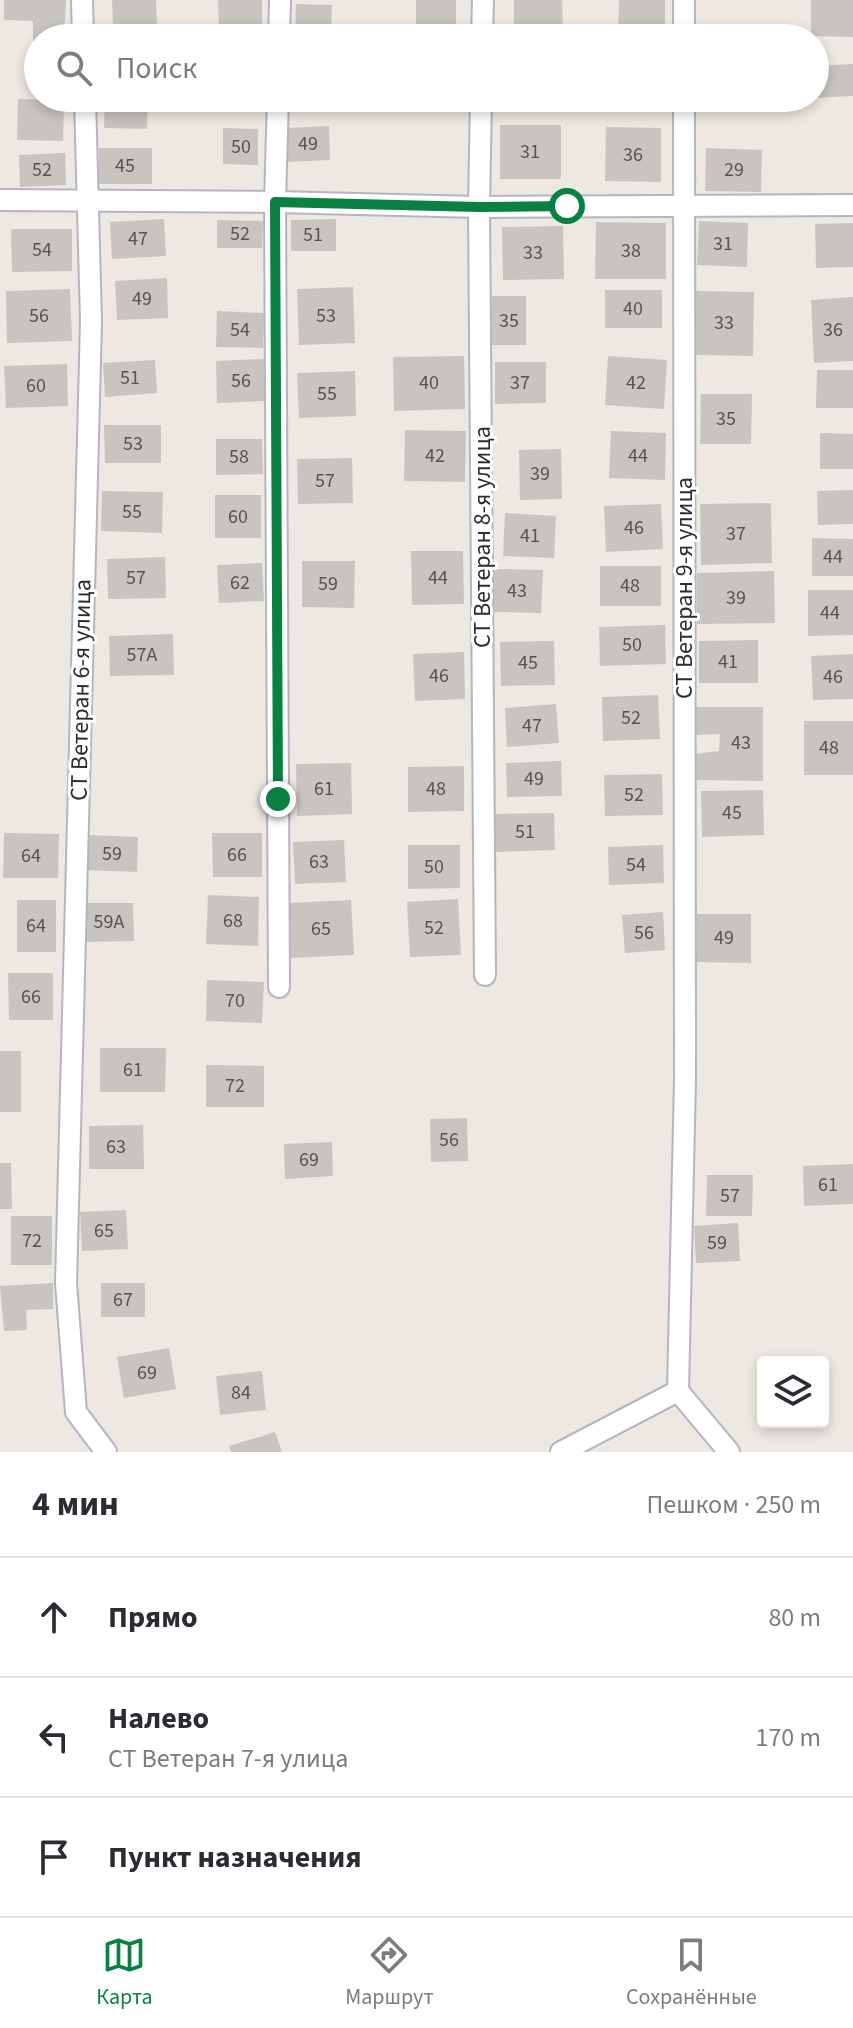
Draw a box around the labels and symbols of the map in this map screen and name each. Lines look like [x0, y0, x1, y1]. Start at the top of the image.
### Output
house number: 49 [298, 130, 318, 158]
house number: 50 [231, 133, 251, 161]
house number: 31 [520, 138, 540, 166]
house number: 36 [623, 141, 643, 169]
house number: 45 [115, 152, 135, 180]
house number: 52 [32, 156, 52, 184]
house number: 29 [724, 156, 744, 184]
route start [549, 188, 585, 224]
house number: 52 [230, 220, 250, 248]
house number: 51 [303, 221, 323, 249]
house number: 47 [128, 225, 148, 253]
house number: 31 [713, 230, 733, 258]
house number: 54 [32, 236, 52, 264]
house number: 38 [621, 237, 641, 265]
house number: 33 [523, 239, 543, 267]
house number: 49 [132, 285, 152, 313]
house number: 40 [623, 295, 643, 323]
house number: 56 [29, 302, 49, 330]
house number: 53 [316, 302, 336, 330]
house number: 35 [499, 307, 519, 335]
house number: 33 [714, 309, 734, 337]
house number: 54 [230, 316, 250, 344]
house number: 36 [823, 316, 843, 344]
house number: 51 [120, 364, 140, 392]
house number: 56 [231, 367, 251, 395]
house number: 40 [419, 369, 439, 397]
house number: 37 [510, 369, 530, 397]
house number: 42 [626, 369, 646, 397]
house number: 60 [26, 372, 46, 400]
house number: 55 [317, 380, 337, 408]
house number: 35 [716, 405, 736, 433]
street label: СТ Ветеран 8-я улица [465, 426, 500, 648]
house number: 53 [123, 430, 143, 458]
house number: 42 [425, 442, 445, 470]
house number: 44 [628, 442, 648, 470]
house number: 58 [229, 443, 249, 471]
house number: 39 [530, 460, 550, 488]
house number: 57 [315, 467, 335, 495]
street label: СТ Ветеран 9-я улица [667, 477, 702, 699]
house number: 55 [122, 498, 142, 526]
house number: 60 [228, 503, 248, 531]
house number: 46 [624, 514, 644, 542]
house number: 37 [726, 520, 746, 548]
house number: 41 [520, 522, 540, 550]
house number: 44 [823, 543, 843, 571]
house number: 57 [126, 564, 146, 592]
house number: 44 [428, 564, 448, 592]
house number: 62 [230, 569, 250, 597]
house number: 59 [318, 570, 338, 598]
house number: 48 [620, 572, 640, 600]
house number: 43 [507, 577, 527, 605]
street label: СТ Ветеран 6-я улица [62, 579, 100, 801]
house number: 39 [726, 584, 746, 612]
house number: 44 [820, 599, 840, 627]
house number: 50 [622, 631, 642, 659]
house number: 57А [127, 641, 157, 669]
house number: 41 [718, 648, 738, 676]
house number: 45 [518, 649, 538, 677]
house number: 46 [429, 662, 449, 690]
house number: 46 [823, 663, 843, 691]
house number: 52 [621, 704, 641, 732]
house number: 47 [522, 712, 542, 740]
house number: 43 [731, 729, 751, 757]
house number: 48 [819, 734, 839, 762]
house number: 49 [524, 765, 544, 793]
house number: 61 [314, 775, 334, 803]
house number: 48 [426, 775, 446, 803]
route end [260, 781, 296, 817]
house number: 52 [624, 781, 644, 809]
house number: 45 [722, 799, 742, 827]
house number: 51 [515, 818, 535, 846]
house number: 59 [102, 840, 122, 868]
house number: 66 [227, 841, 247, 869]
house number: 64 [21, 842, 41, 870]
house number: 63 [309, 848, 329, 876]
house number: 54 [626, 851, 646, 879]
house number: 50 [424, 853, 444, 881]
house number: 68 [223, 907, 243, 935]
house number: 59А [94, 908, 124, 936]
house number: 64 [26, 912, 46, 940]
house number: 52 [424, 914, 444, 942]
house number: 65 [311, 915, 331, 943]
house number: 56 [634, 919, 654, 947]
house number: 49 [714, 924, 734, 952]
house number: 66 [21, 983, 41, 1011]
house number: 70 [225, 987, 245, 1015]
house number: 61 [123, 1056, 143, 1084]
house number: 72 [225, 1072, 245, 1100]
house number: 56 [439, 1126, 459, 1154]
house number: 63 [106, 1133, 126, 1161]
house number: 69 [299, 1146, 319, 1174]
house number: 61 [818, 1171, 838, 1199]
house number: 57 [720, 1182, 740, 1210]
house number: 65 [94, 1217, 114, 1245]
house number: 72 [22, 1227, 42, 1255]
house number: 59 [707, 1229, 727, 1257]
house number: 67 [113, 1286, 133, 1314]
house number: 69 [137, 1359, 157, 1387]
house number: 84 [231, 1379, 251, 1407]

